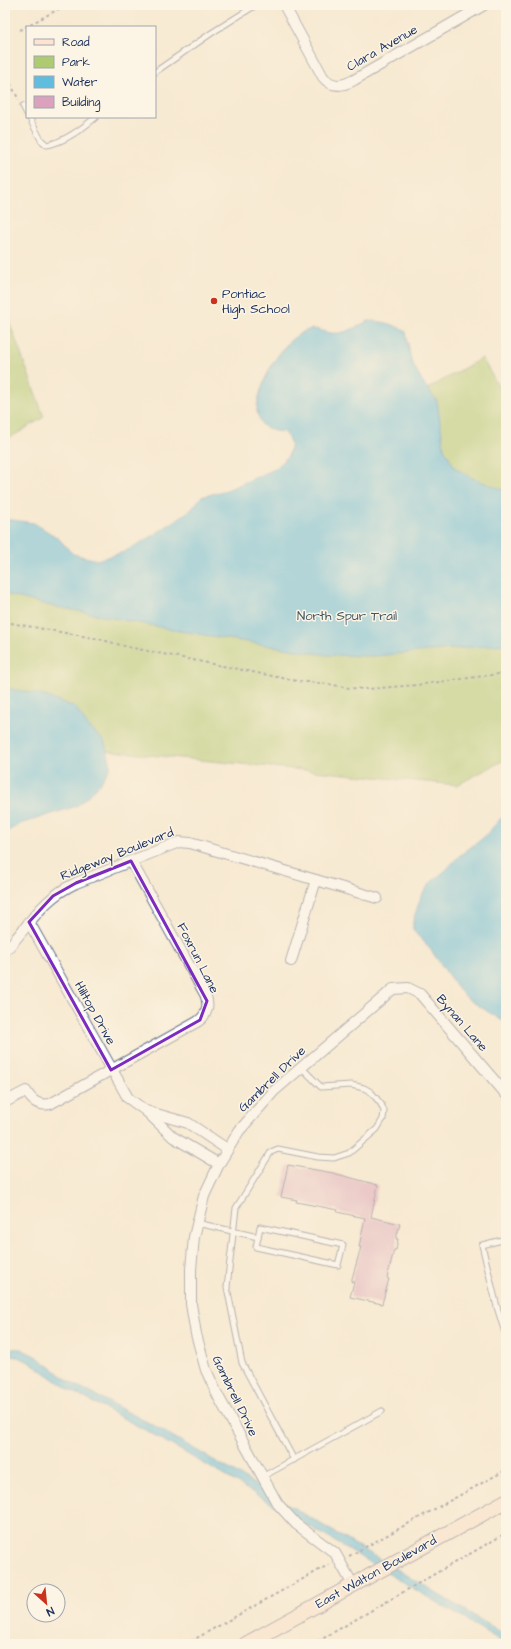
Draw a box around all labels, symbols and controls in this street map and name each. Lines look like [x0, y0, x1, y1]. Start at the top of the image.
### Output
street label: Clara Avenue [343, 20, 421, 76]
legend [26, 26, 156, 118]
text: Road [62, 34, 90, 51]
text: Park [62, 54, 90, 71]
text: Water [62, 74, 98, 91]
text: Building [62, 94, 100, 112]
place label: Pontiac High School [222, 285, 290, 319]
marker: Pontiac High School [209, 296, 219, 306]
park label: North Spur Trail [297, 607, 397, 625]
street label: Ridgeway Boulevard [58, 823, 177, 886]
street label: Foxrun Lane [172, 920, 224, 996]
street label: Hilltop Drive [70, 978, 120, 1048]
street label: Bynan Lane [431, 991, 492, 1056]
street label: Gambrell Drive [234, 1042, 310, 1116]
street label: Gambrell Drive [208, 1353, 262, 1439]
street label: East Walton Boulevard [312, 1531, 440, 1613]
north arrow [26, 1583, 66, 1623]
text: N [44, 1603, 57, 1620]

